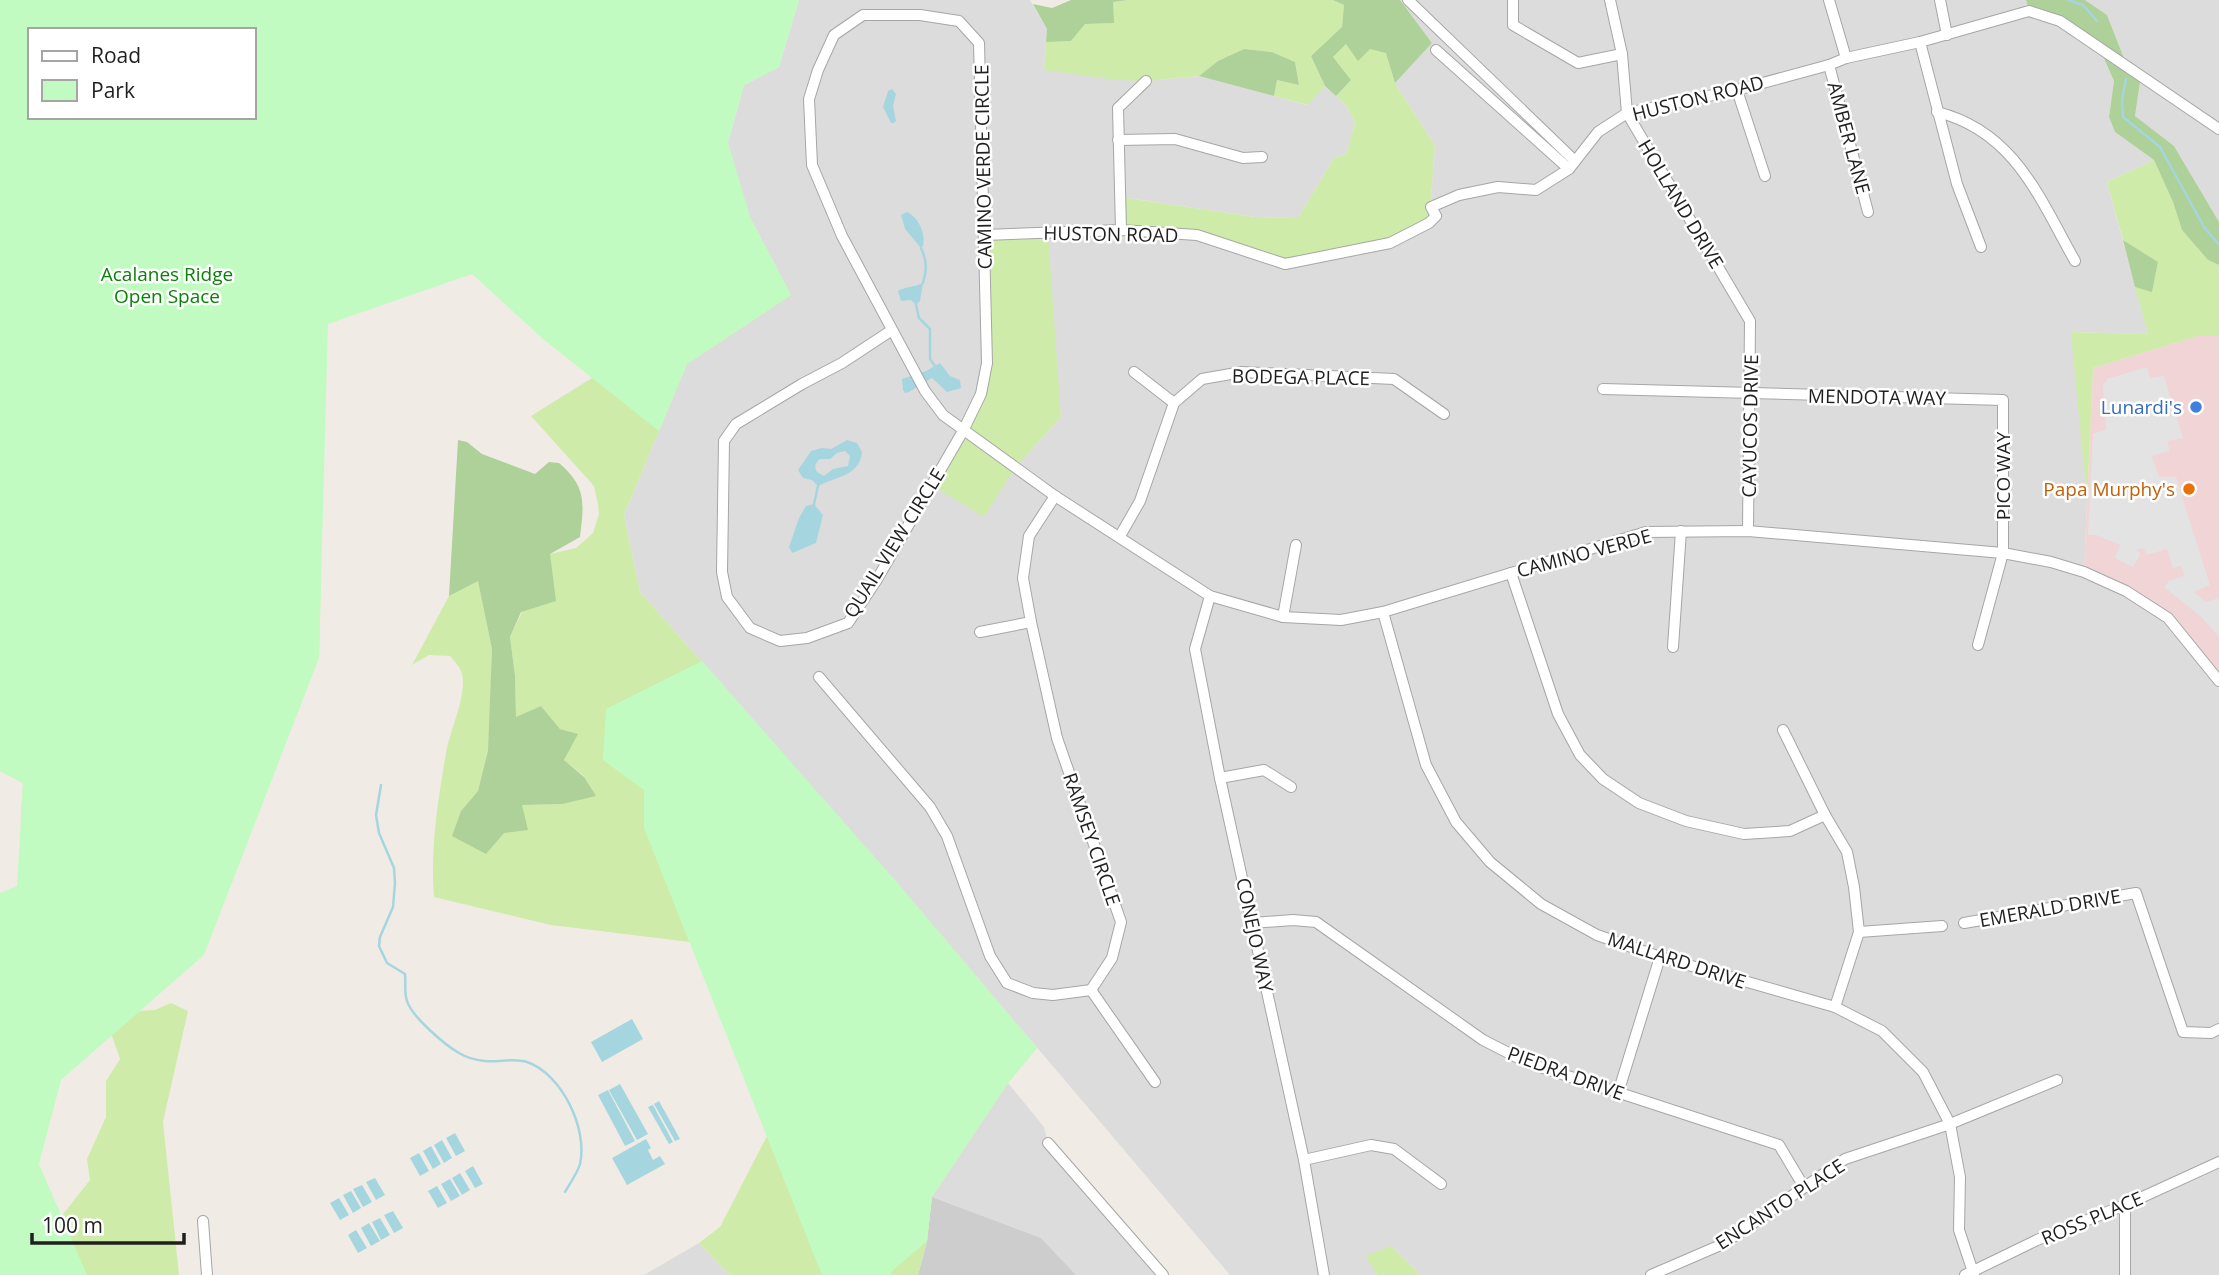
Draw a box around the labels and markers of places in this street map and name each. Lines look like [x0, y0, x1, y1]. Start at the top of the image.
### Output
place label: Lunardi's [2101, 394, 2182, 420]
marker: Lunardi's [2188, 399, 2204, 415]
place label: Papa Murphy's [2043, 476, 2175, 502]
marker: Papa Murphy's [2181, 481, 2197, 497]

